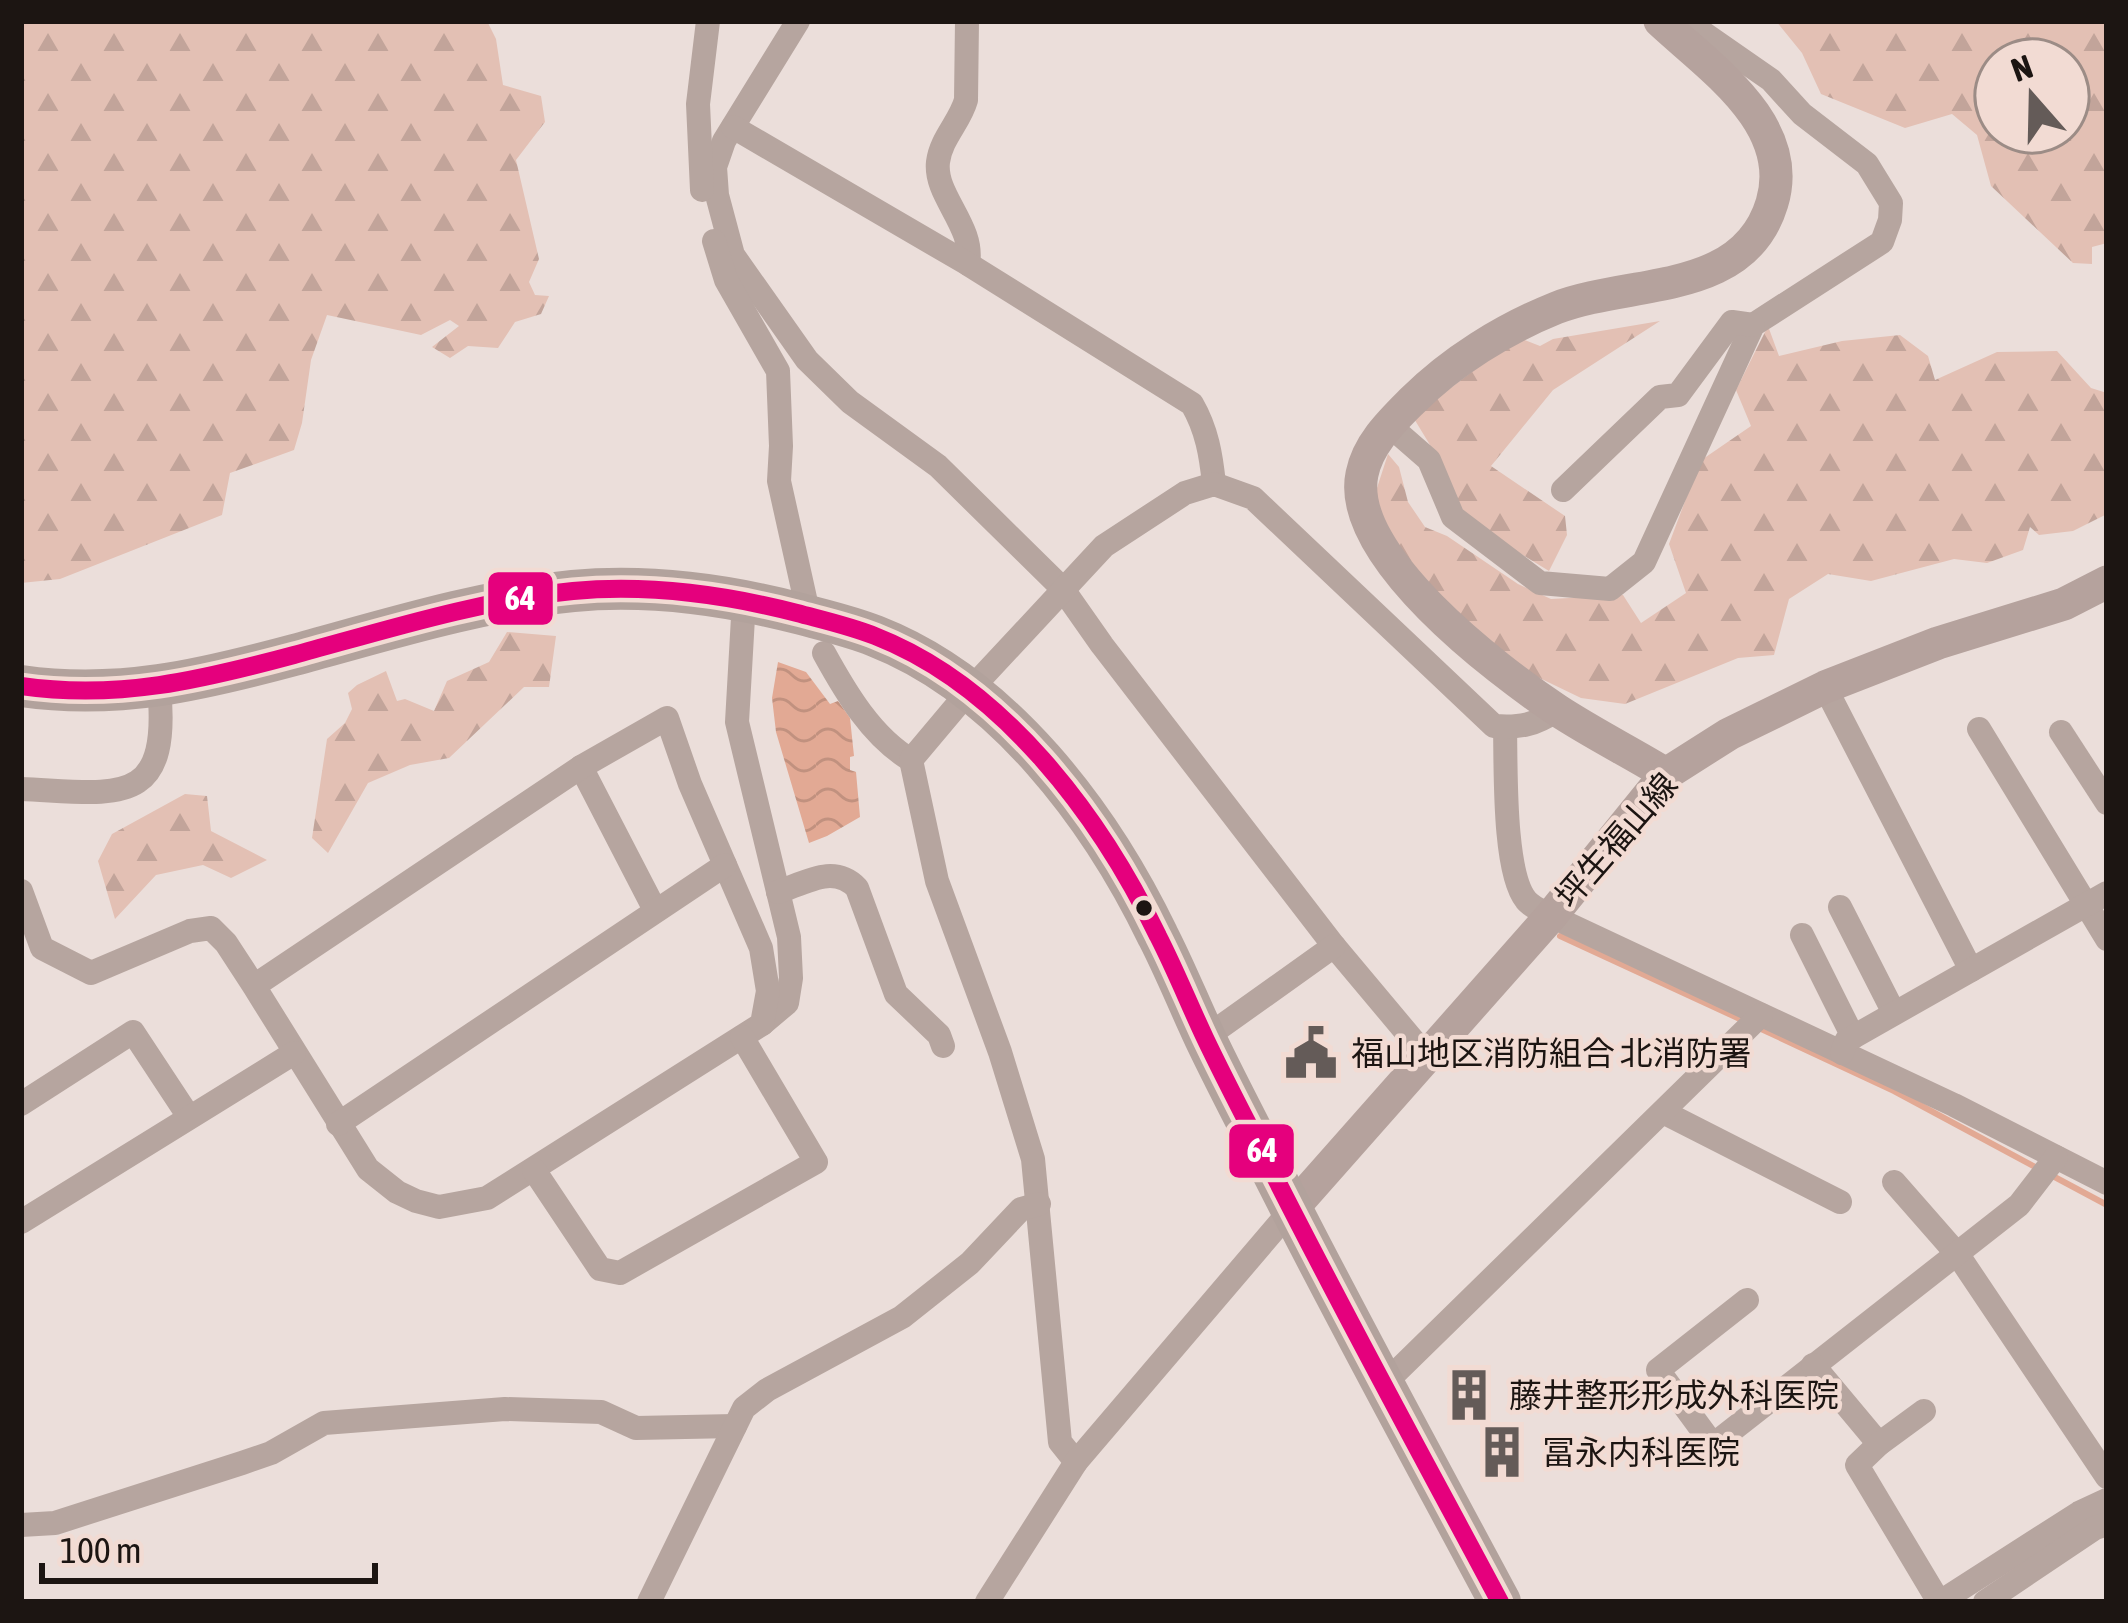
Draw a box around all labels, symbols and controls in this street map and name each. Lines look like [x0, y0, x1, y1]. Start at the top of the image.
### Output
north arrow [1972, 36, 2092, 156]
text: N [2006, 47, 2037, 89]
line badge: 64 [486, 570, 555, 627]
text: 64 [504, 579, 536, 617]
street label: 坪生福山線 [1548, 765, 1684, 915]
unlabelled marker [1133, 897, 1155, 919]
public building icon: 福山地区消防組合 北消防署 [1282, 1024, 1340, 1082]
place label: 福山地区消防組合 北消防署 [1351, 1034, 1752, 1072]
line badge: 64 [1227, 1122, 1296, 1180]
text: 64 [1246, 1131, 1278, 1169]
building icon: 藤井整形形成外科医院 [1440, 1366, 1498, 1424]
place label: 藤井整形形成外科医院 [1509, 1376, 1839, 1414]
building icon: 冨永内科医院 [1473, 1423, 1531, 1481]
place label: 冨永内科医院 [1542, 1433, 1740, 1471]
scale bar [42, 1509, 375, 1583]
text: 100 m [60, 1529, 142, 1571]

